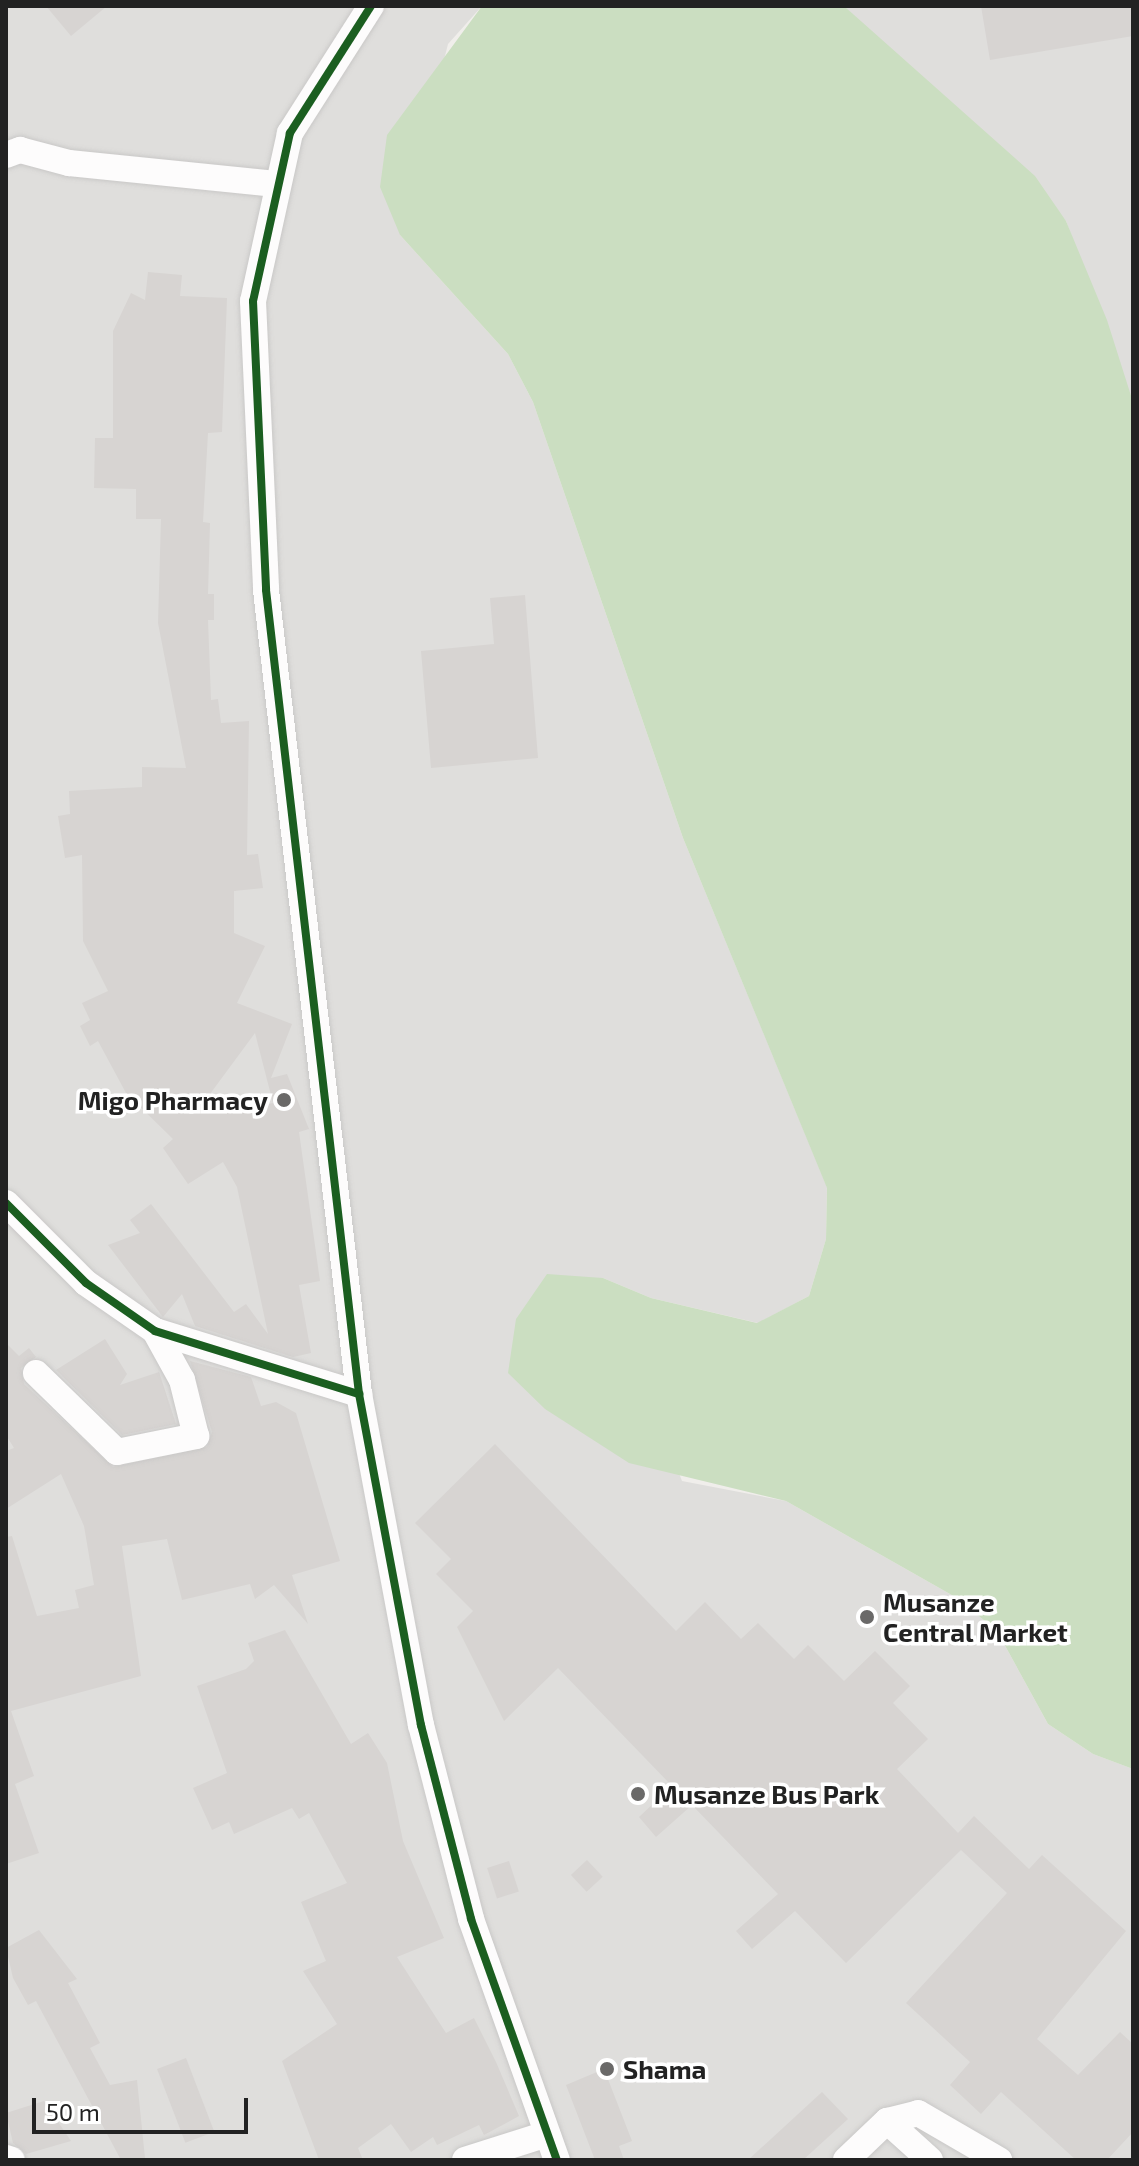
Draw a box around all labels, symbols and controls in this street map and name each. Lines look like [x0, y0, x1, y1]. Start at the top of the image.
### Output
place label: Migo Pharmacy [78, 1084, 268, 1116]
marker: Migo Pharmacy [275, 1091, 293, 1109]
place label: Musanze Central Market [883, 1586, 1068, 1648]
marker: Musanze Central Market [858, 1608, 876, 1626]
place label: Musanze Bus Park [654, 1778, 879, 1810]
marker: Musanze Bus Park [629, 1785, 647, 1803]
place label: Shama [623, 2053, 706, 2085]
marker: Shama [598, 2060, 616, 2078]
scale bar [36, 2082, 252, 2132]
text: 50 m [46, 2097, 100, 2126]

